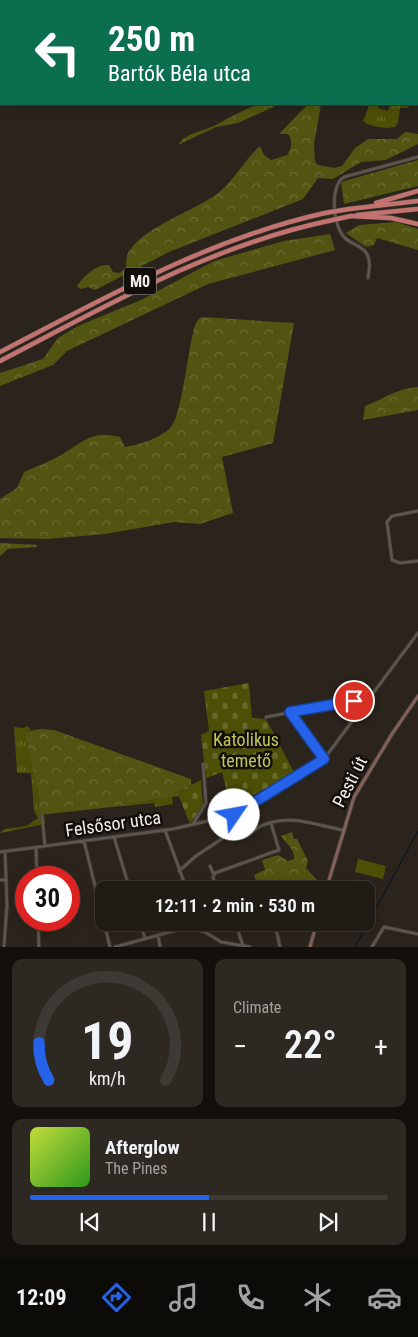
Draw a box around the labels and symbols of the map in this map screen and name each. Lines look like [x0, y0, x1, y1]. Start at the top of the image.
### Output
road number: M0 [124, 268, 156, 294]
pin [333, 680, 375, 722]
park label: Katolikus temető [213, 729, 279, 771]
street label: Pesti út [328, 753, 371, 811]
position arrow [207, 788, 259, 840]
street label: Felsősor utca [64, 806, 162, 841]
speed limit sign: 30 [15, 866, 80, 931]

